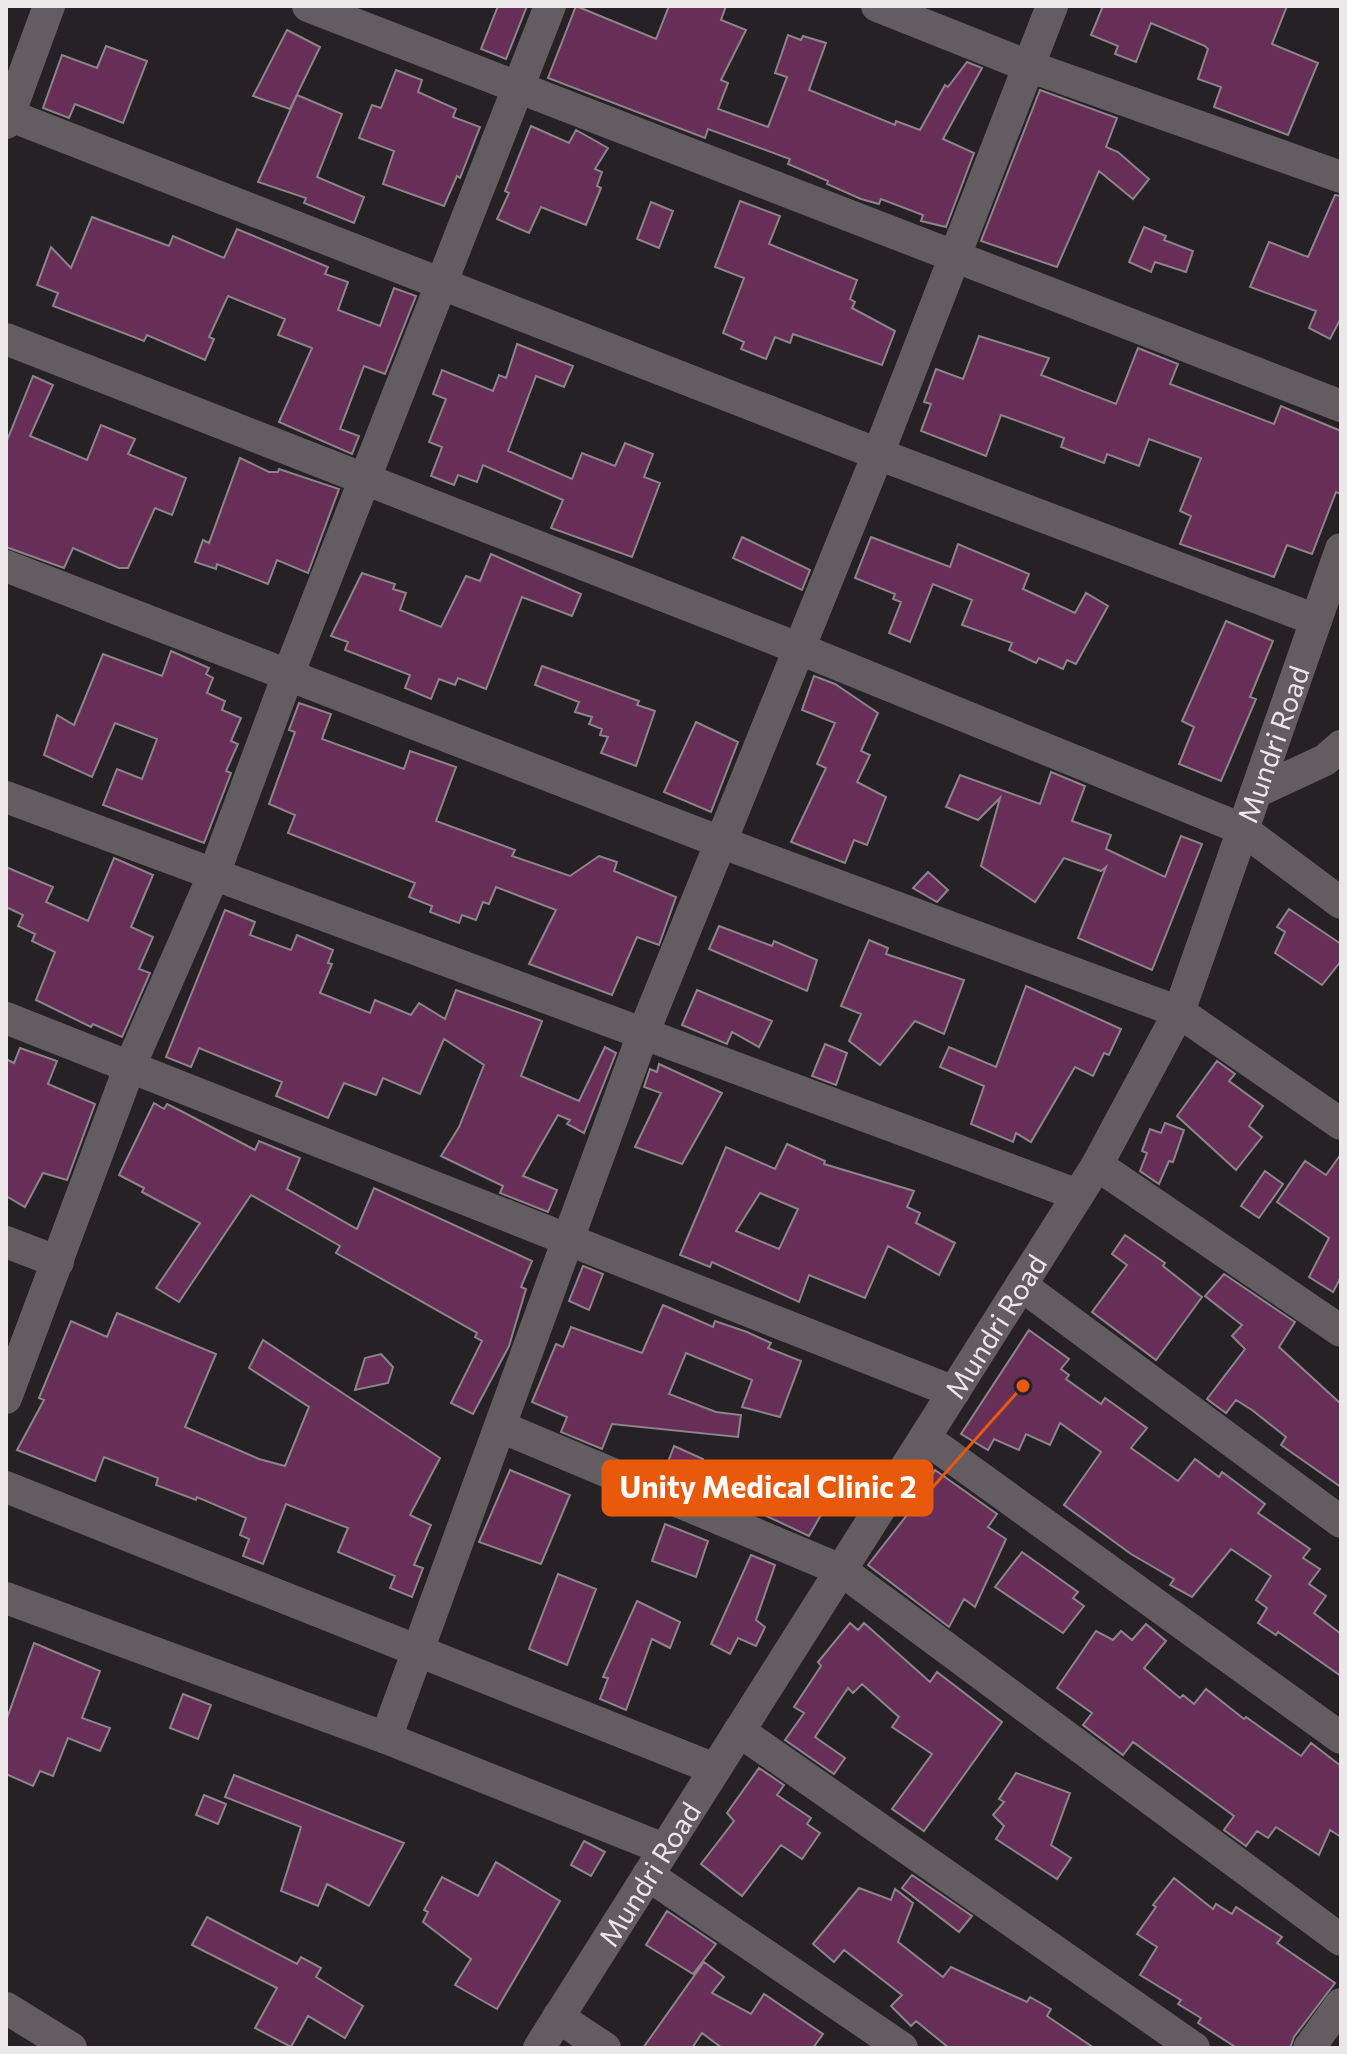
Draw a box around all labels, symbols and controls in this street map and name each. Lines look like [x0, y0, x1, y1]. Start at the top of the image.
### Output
street label: Mundri Road [1230, 661, 1316, 827]
street label: Mundri Road [937, 1248, 1053, 1404]
callout: Unity Medical Clinic 2 [603, 1461, 932, 1515]
text: Unity Medical Clinic 2 [619, 1467, 917, 1504]
street label: Mundri Road [591, 1796, 707, 1952]

